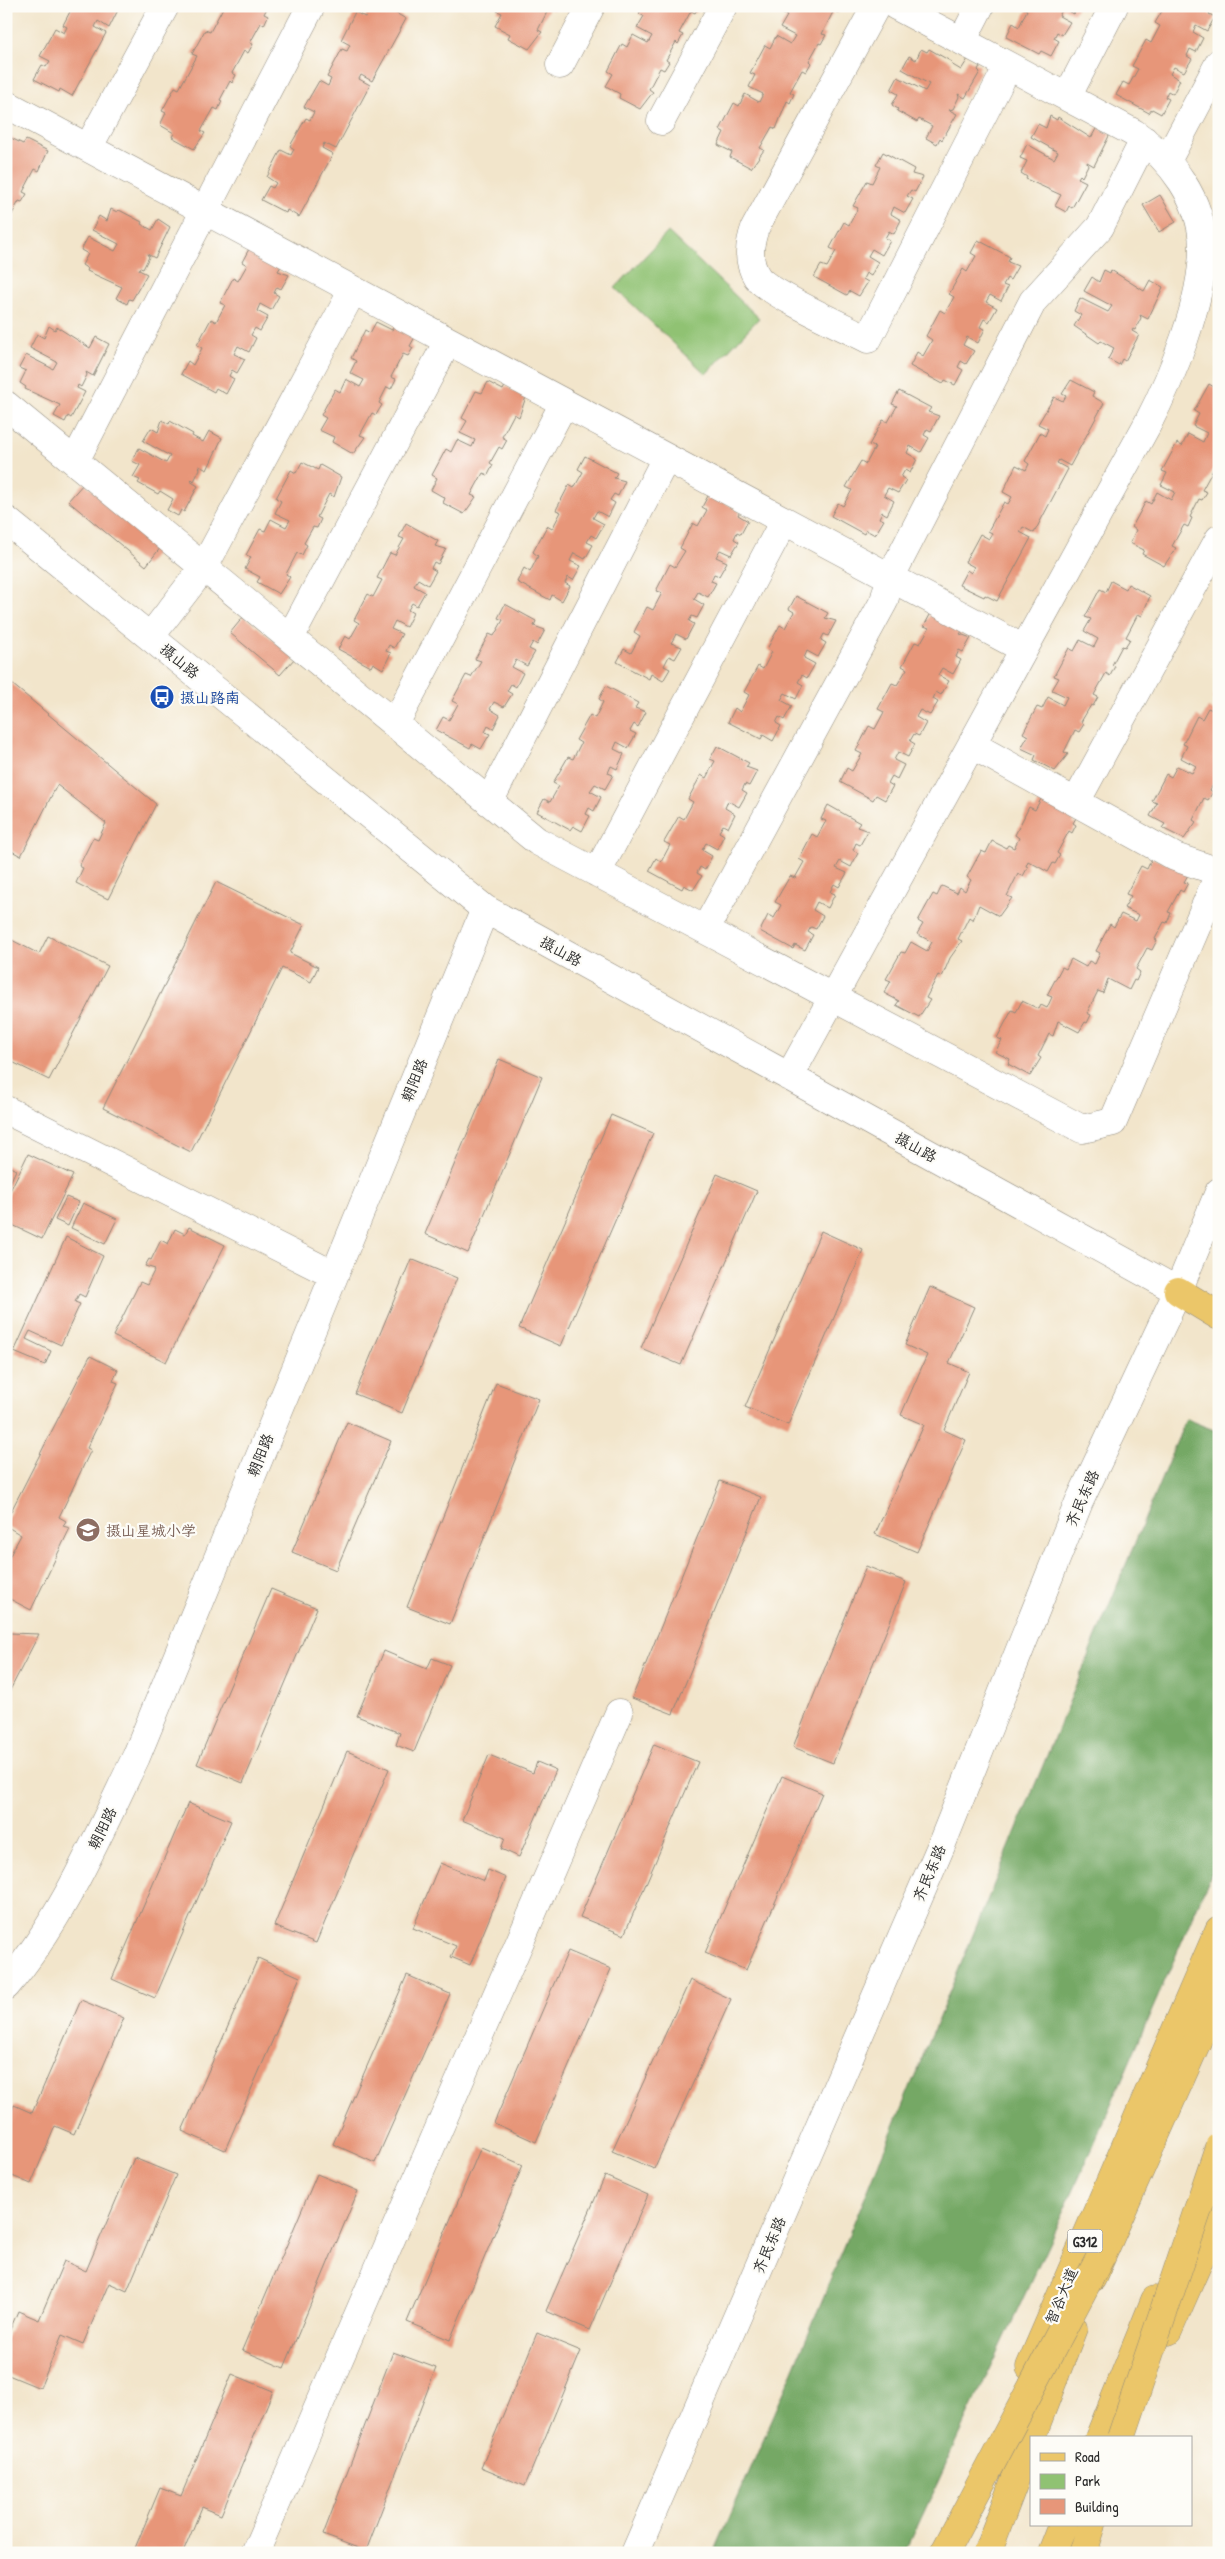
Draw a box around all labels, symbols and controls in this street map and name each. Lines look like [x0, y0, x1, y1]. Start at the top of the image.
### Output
street label: 摄山路 [156, 639, 204, 683]
bus stop icon: 摄山路南 [149, 684, 175, 710]
place label: 摄山路南 [180, 687, 240, 708]
street label: 摄山路 [536, 931, 586, 971]
street label: 朝阳路 [396, 1055, 432, 1105]
street label: 摄山路 [891, 1127, 941, 1167]
street label: 朝阳路 [242, 1430, 278, 1480]
street label: 齐民东路 [1060, 1466, 1104, 1530]
school or university icon: 摄山星城小学 [75, 1517, 101, 1543]
place label: 摄山星城小学 [106, 1520, 196, 1541]
street label: 朝阳路 [83, 1803, 121, 1853]
street label: 齐民东路 [908, 1841, 950, 1905]
street label: 齐民东路 [748, 2213, 790, 2277]
road number: G312 [1068, 2230, 1102, 2252]
street label: 智谷大道 [1040, 2264, 1082, 2328]
legend [1030, 2436, 1192, 2526]
text: Road [1075, 2446, 1100, 2467]
text: Park [1075, 2470, 1100, 2491]
text: Building [1075, 2496, 1119, 2517]

